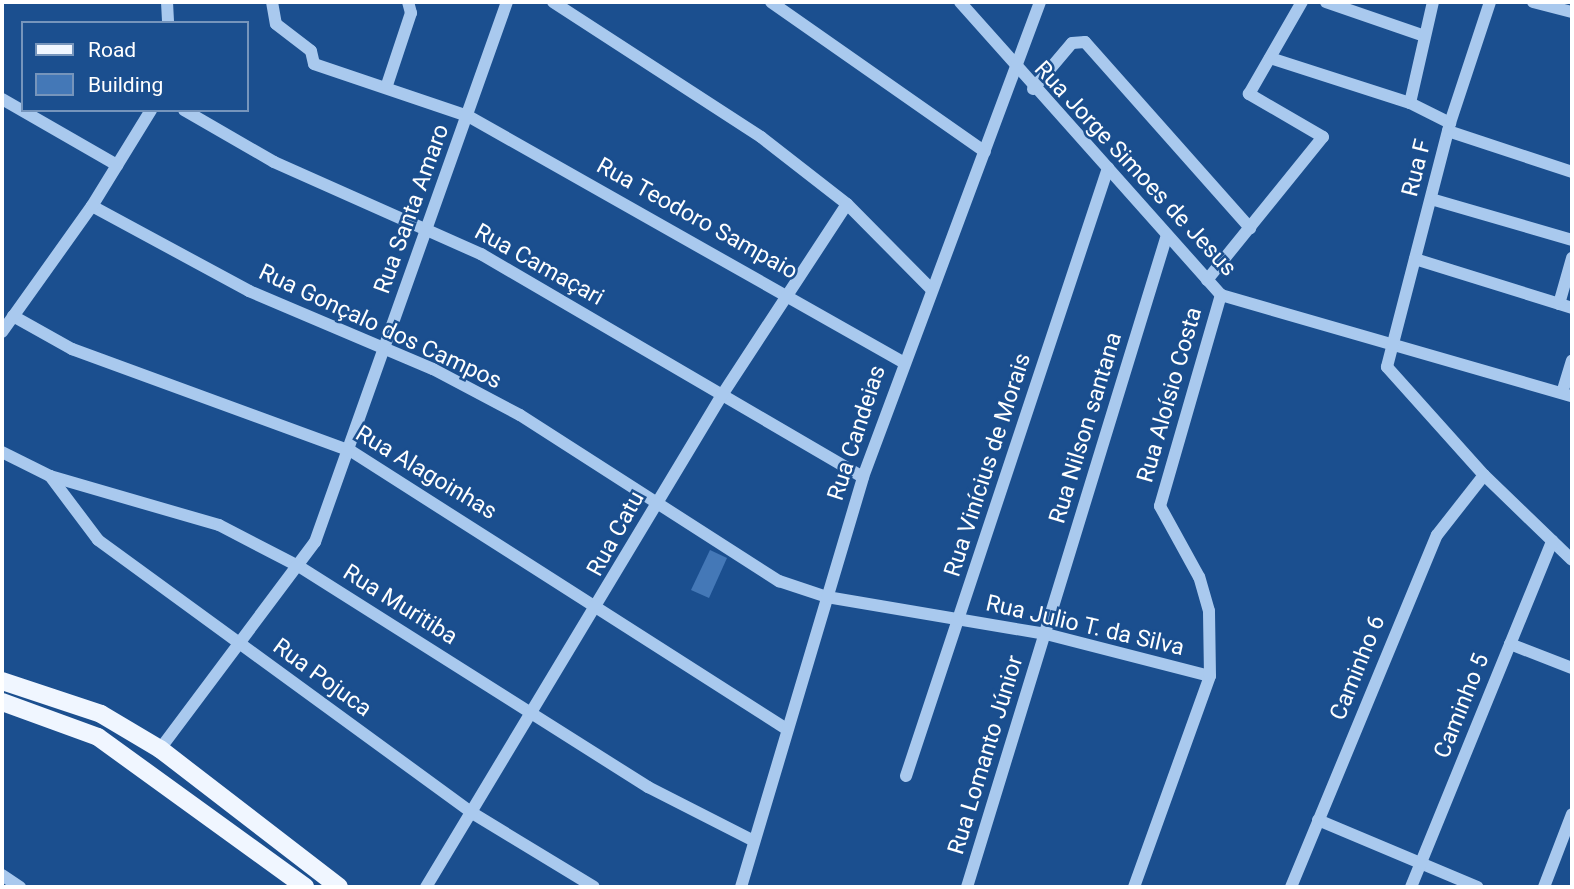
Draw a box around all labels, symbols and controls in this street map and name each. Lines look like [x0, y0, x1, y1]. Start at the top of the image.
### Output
legend [21, 21, 248, 112]
text: Road [88, 38, 136, 62]
street label: Rua Jorge Simoes de Jesus [1028, 56, 1242, 282]
text: Building [88, 73, 163, 97]
street label: Rua Santa Amaro [369, 121, 455, 297]
street label: Rua F [1397, 137, 1437, 199]
street label: Rua Teodoro Sampaio [592, 152, 802, 286]
street label: Rua Camaçari [470, 218, 608, 312]
street label: Rua Gonçalo dos Campos [254, 259, 506, 395]
street label: Rua Aloísio Costa [1132, 304, 1208, 486]
street label: Rua Nilson santana [1044, 329, 1128, 527]
street label: Rua Vinícius de Morais [939, 350, 1037, 580]
street label: Rua Candeias [822, 362, 892, 504]
street label: Rua Alagoinhas [351, 420, 501, 526]
street label: Rua Catu [581, 487, 651, 581]
street label: Rua Muritiba [338, 559, 462, 651]
street label: Rua Julio T. da Silva [983, 590, 1187, 662]
street label: Caminho 6 [1325, 612, 1391, 724]
street label: Rua Pojuca [267, 633, 377, 723]
street label: Caminho 5 [1429, 650, 1495, 762]
street label: Rua Lomanto Júnior [943, 652, 1029, 858]

